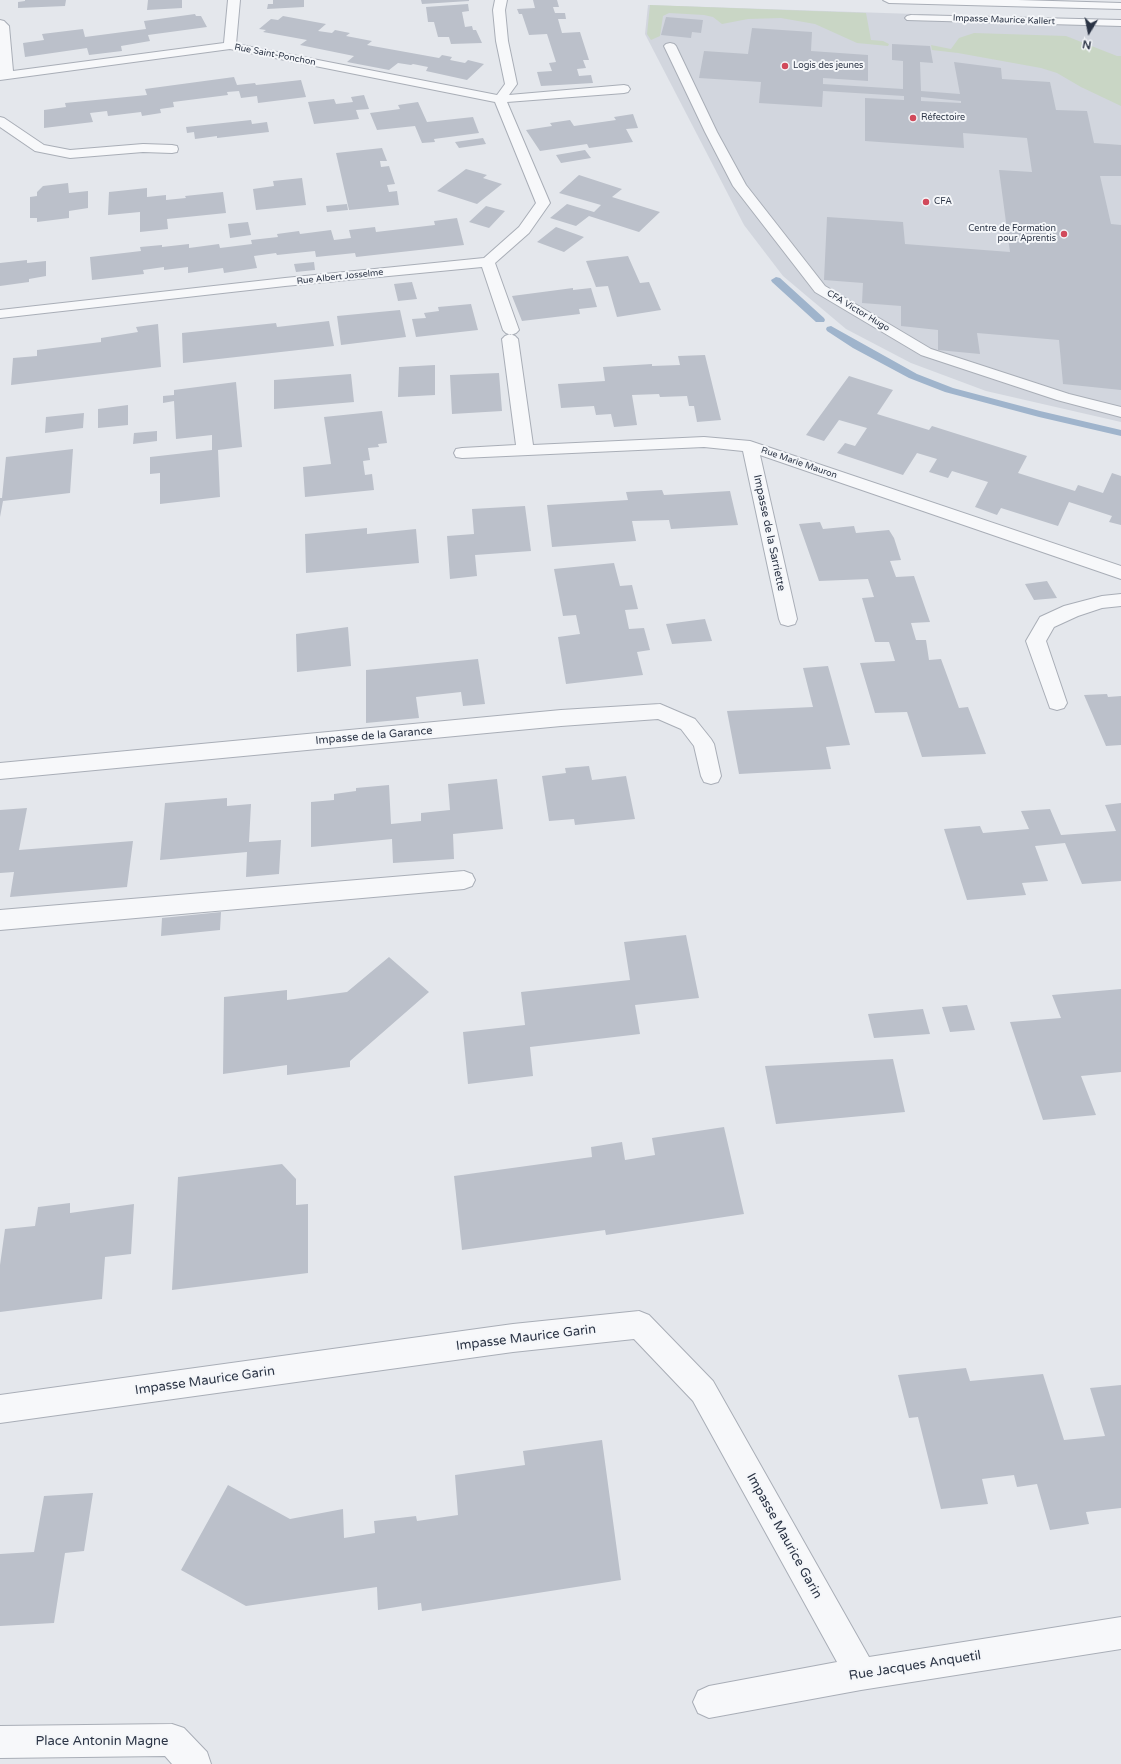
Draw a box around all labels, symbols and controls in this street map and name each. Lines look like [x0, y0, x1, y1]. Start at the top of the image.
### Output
north arrow [1069, 12, 1109, 52]
street label: Impasse Maurice Kallert [953, 13, 1055, 27]
text: N [1081, 37, 1092, 51]
street label: Rue Saint-Ponchon [233, 42, 317, 68]
marker: Logis des jeunes [780, 61, 790, 71]
place label: Logis des jeunes [793, 61, 863, 71]
marker: Réfectoire [908, 113, 918, 123]
place label: Réfectoire [921, 113, 965, 123]
marker: CFA [921, 197, 931, 207]
place label: CFA [934, 197, 952, 207]
place label: Centre de Formation pour Aprentis [968, 224, 1056, 245]
marker: Centre de Formation pour Aprentis [1059, 229, 1069, 239]
street label: Rue Albert Josselme [296, 267, 384, 287]
street label: CFA Victor Hugo [825, 288, 891, 334]
street label: Rue Marie Mauron [760, 445, 838, 481]
street label: Impasse de la Sarriette [750, 474, 788, 592]
street label: Impasse de la Garance [315, 724, 433, 748]
street label: Impasse Maurice Garin [455, 1322, 597, 1354]
street label: Impasse Maurice Garin [134, 1363, 276, 1399]
street label: Impasse Maurice Garin [743, 1471, 825, 1601]
street label: Rue Jacques Anquetil [848, 1648, 982, 1684]
street label: Place Antonin Magne [36, 1734, 168, 1750]

